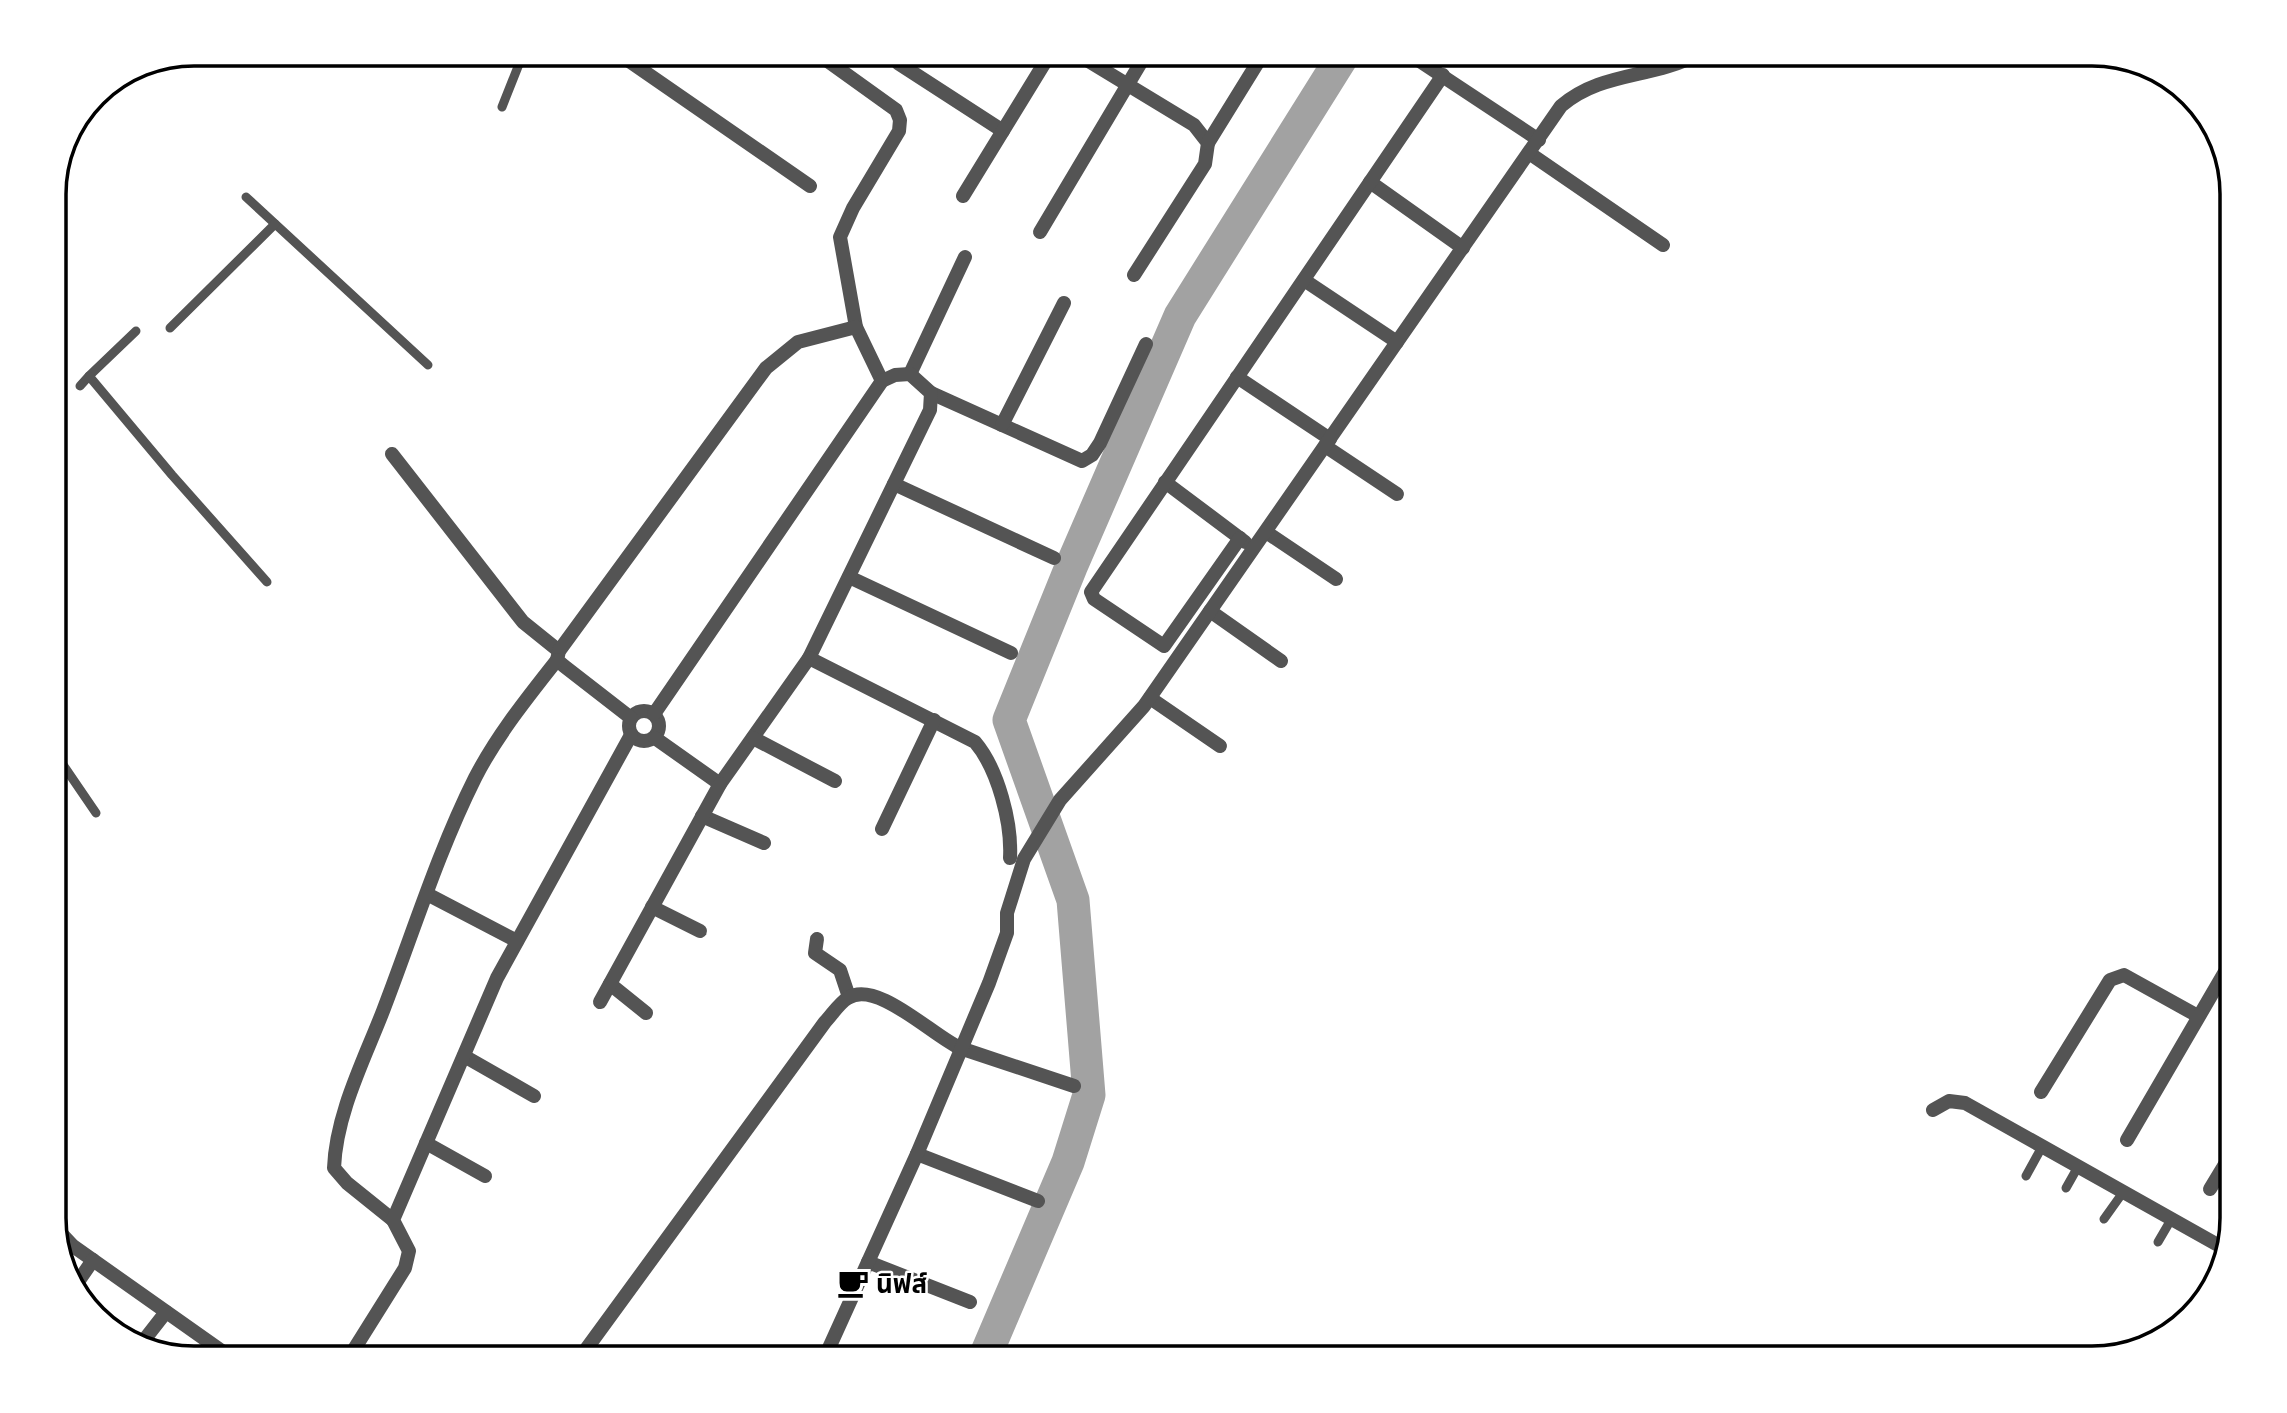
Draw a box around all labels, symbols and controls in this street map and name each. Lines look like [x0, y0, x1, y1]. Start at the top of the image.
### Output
cafe icon: นิฟส์ [836, 1266, 870, 1300]
place label: นิฟส์ [876, 1267, 927, 1300]

